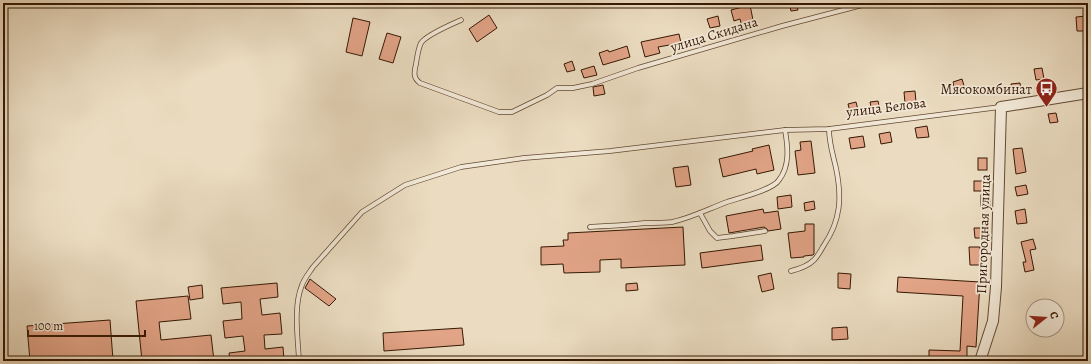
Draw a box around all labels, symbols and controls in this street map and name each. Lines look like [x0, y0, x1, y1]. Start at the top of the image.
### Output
street label: улица Скидана [667, 12, 761, 57]
bus stop icon: Мясокомбинат [1034, 76, 1060, 109]
place label: Мясокомбинат [941, 80, 1032, 99]
street label: улица Белова [844, 93, 928, 122]
street label: Пригородная улица [972, 173, 995, 294]
north arrow [1025, 298, 1065, 338]
text: С [1046, 310, 1062, 321]
scale bar [28, 312, 145, 338]
text: 100 m [34, 318, 63, 334]

